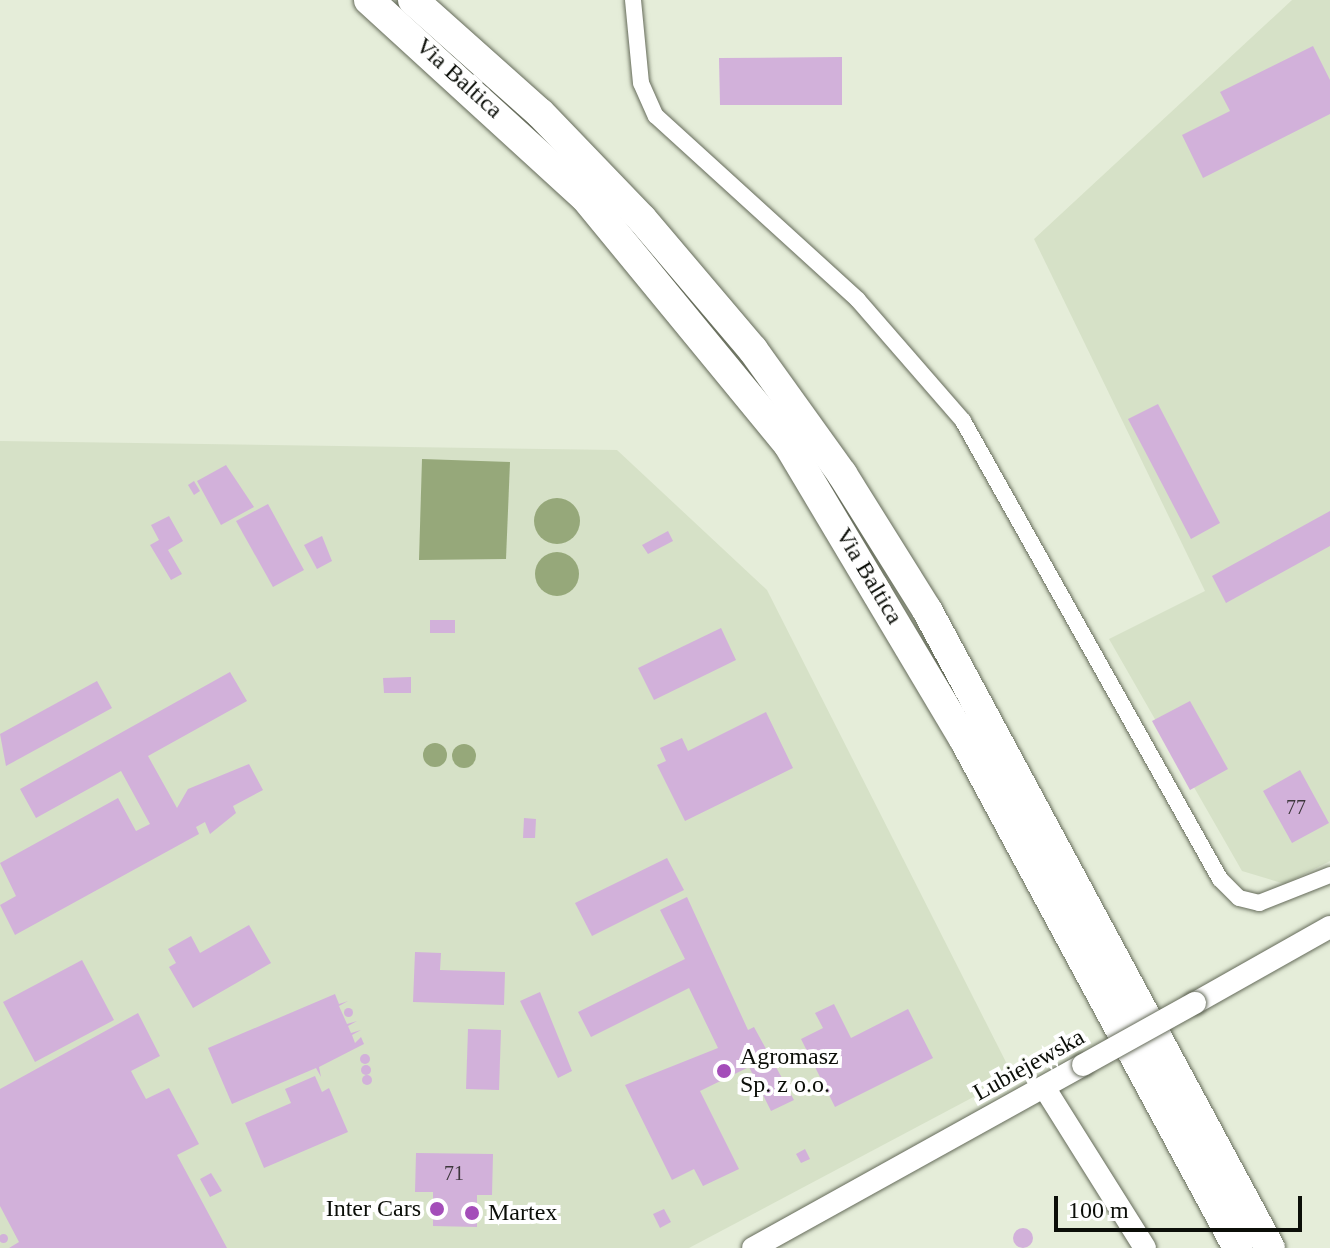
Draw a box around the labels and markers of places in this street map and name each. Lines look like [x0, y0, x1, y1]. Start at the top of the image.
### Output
place label: Agromasz Sp. z o.o. [740, 1043, 839, 1099]
marker: Agromasz Sp. z o.o. [715, 1062, 733, 1080]
place label: Inter Cars [326, 1195, 421, 1223]
place label: Martex [488, 1199, 557, 1227]
marker: Inter Cars [428, 1200, 446, 1218]
marker: Martex [463, 1204, 481, 1222]

